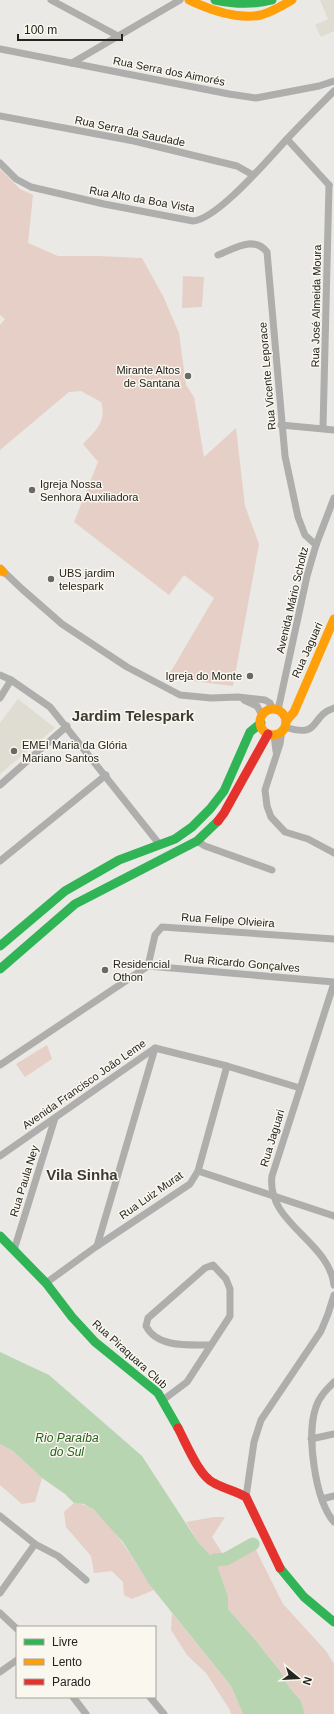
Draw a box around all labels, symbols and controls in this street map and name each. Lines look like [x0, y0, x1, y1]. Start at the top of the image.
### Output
scale bar [18, 16, 122, 42]
text: 100 m [24, 23, 57, 37]
street label: Rua Serra dos Aimorés [112, 54, 226, 88]
street label: Rua Serra da Saudade [74, 113, 186, 149]
street label: Rua Alto da Boa Vista [88, 184, 197, 214]
street label: Rua José Almeida Moura [309, 244, 323, 368]
street label: Rua Vicente Leporace [256, 321, 278, 431]
place label: Mirante Altos de Santana [116, 364, 181, 389]
marker: Mirante Altos de Santana [183, 371, 193, 381]
place label: Igreja Nossa Senhora Auxiliadora [40, 478, 139, 503]
marker: Igreja Nossa Senhora Auxiliadora [27, 485, 37, 495]
street label: Avenida Mário Scholtz [274, 545, 310, 655]
place label: UBS jardim telespark [59, 567, 115, 592]
marker: UBS jardim telespark [46, 574, 56, 584]
street label: Rua Jaguari [289, 620, 325, 680]
place label: Igreja do Monte [166, 670, 242, 682]
marker: Igreja do Monte [245, 671, 255, 681]
district label: Jardim Telespark [72, 707, 195, 724]
place label: EMEI Maria da Glória Mariano Santos [22, 739, 128, 764]
marker: EMEI Maria da Glória Mariano Santos [9, 746, 19, 756]
street label: Rua Felipe Olvieira [181, 911, 276, 929]
street label: Rua Ricardo Gonçalves [184, 952, 301, 974]
place label: Residencial Othon [113, 958, 170, 983]
marker: Residencial Othon [100, 965, 110, 975]
street label: Avenida Francisco João Leme [20, 1037, 148, 1131]
street label: Rua Jaguari [258, 1108, 286, 1168]
street label: Rua Paula Ney [7, 1143, 41, 1218]
district label: Vila Sinha [46, 1166, 118, 1183]
street label: Rua Luiz Murat [117, 1169, 185, 1221]
street label: Rua Piraquara Club [90, 1317, 170, 1391]
water label: Rio Paraíba do Sul [35, 1431, 99, 1459]
legend [16, 1626, 156, 1698]
text: Livre [52, 1635, 78, 1649]
text: Lento [52, 1655, 82, 1669]
north arrow [278, 1658, 318, 1698]
text: Parado [52, 1675, 91, 1689]
text: N [301, 1675, 314, 1687]

